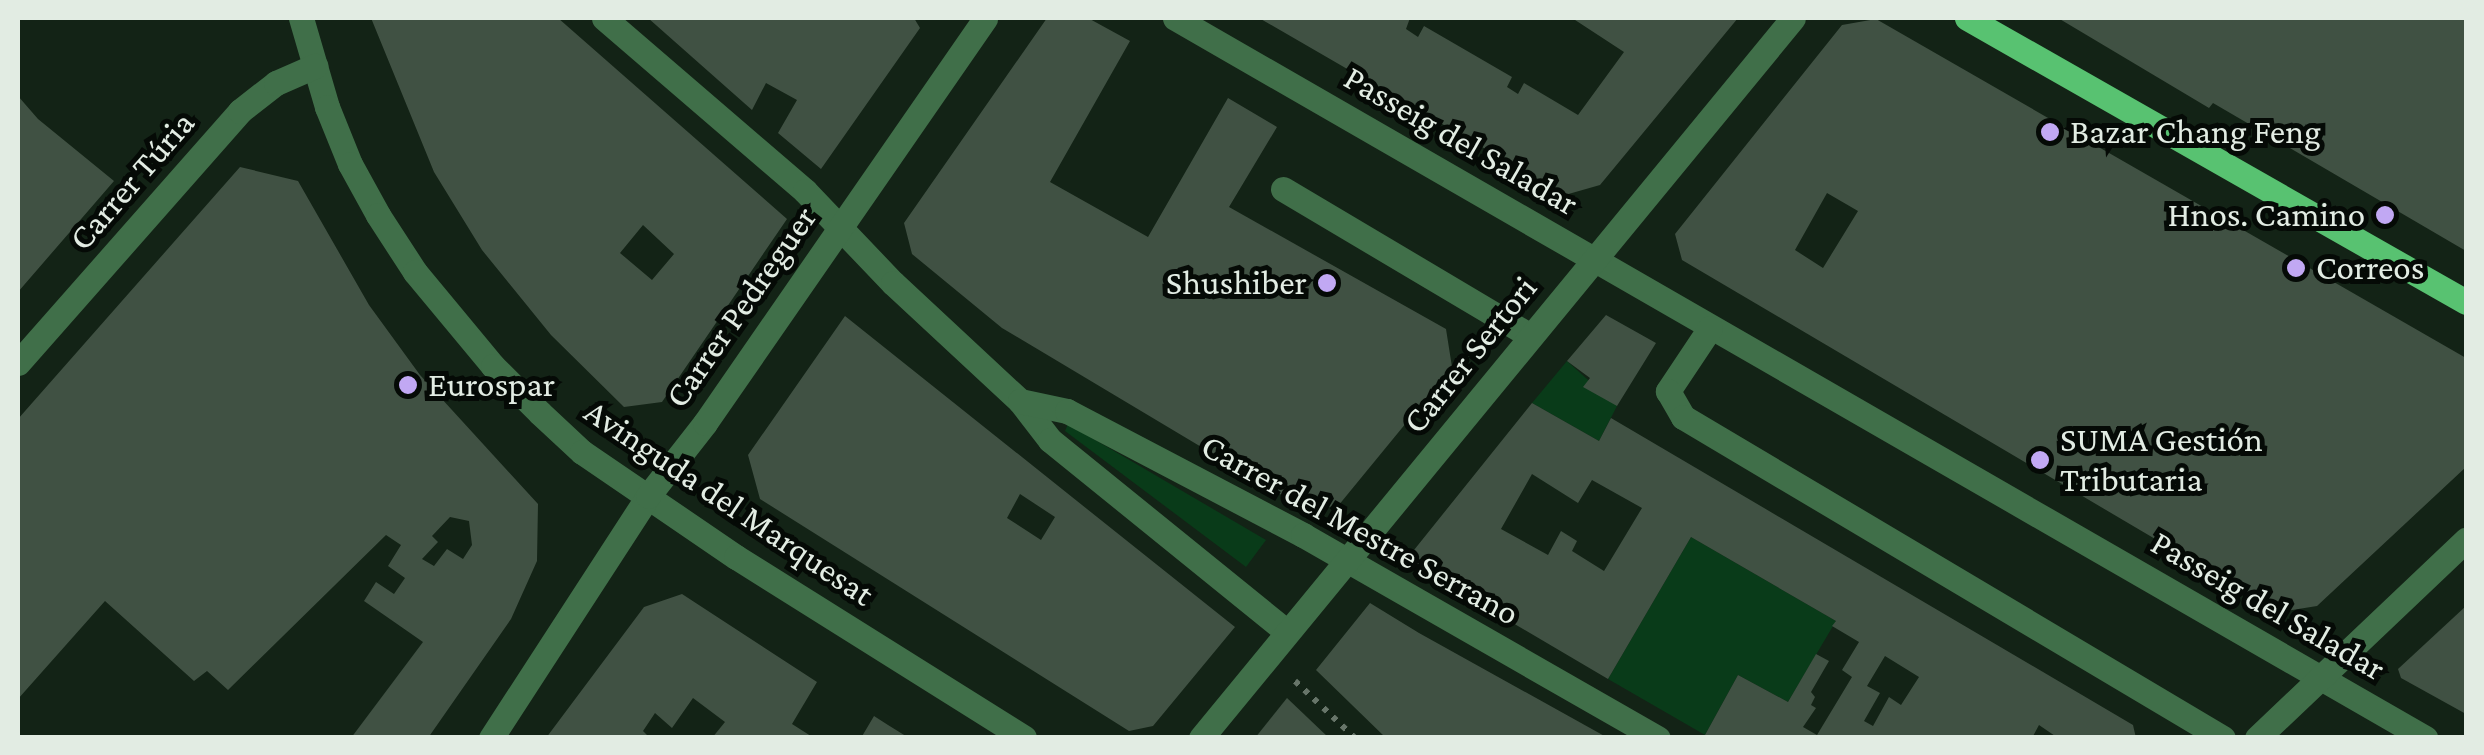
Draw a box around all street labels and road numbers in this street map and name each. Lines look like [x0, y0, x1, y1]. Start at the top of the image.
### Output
street label: Passeig del Saladar [1336, 57, 1586, 225]
street label: Carrer Túria [60, 103, 204, 259]
street label: Carrer Pedreguer [656, 198, 826, 416]
street label: Carrer Sertori [1394, 268, 1546, 442]
street label: Avinguda del Marquesat [576, 391, 882, 615]
street label: Carrer del Mestre Serrano [1194, 425, 1526, 635]
street label: Passeig del Saladar [2143, 522, 2393, 690]

